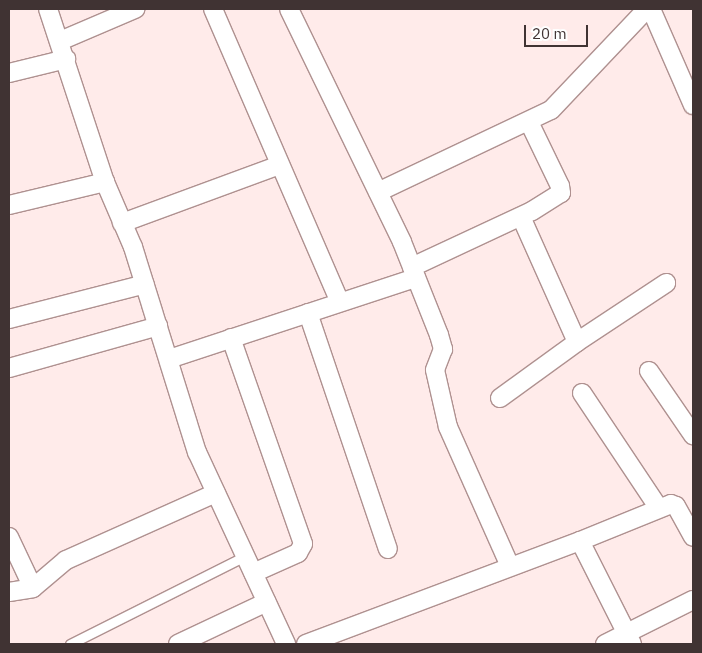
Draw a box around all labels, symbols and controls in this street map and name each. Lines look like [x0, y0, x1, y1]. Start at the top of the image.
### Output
scale bar [527, 15, 591, 47]
text: 20 m [532, 24, 567, 43]

